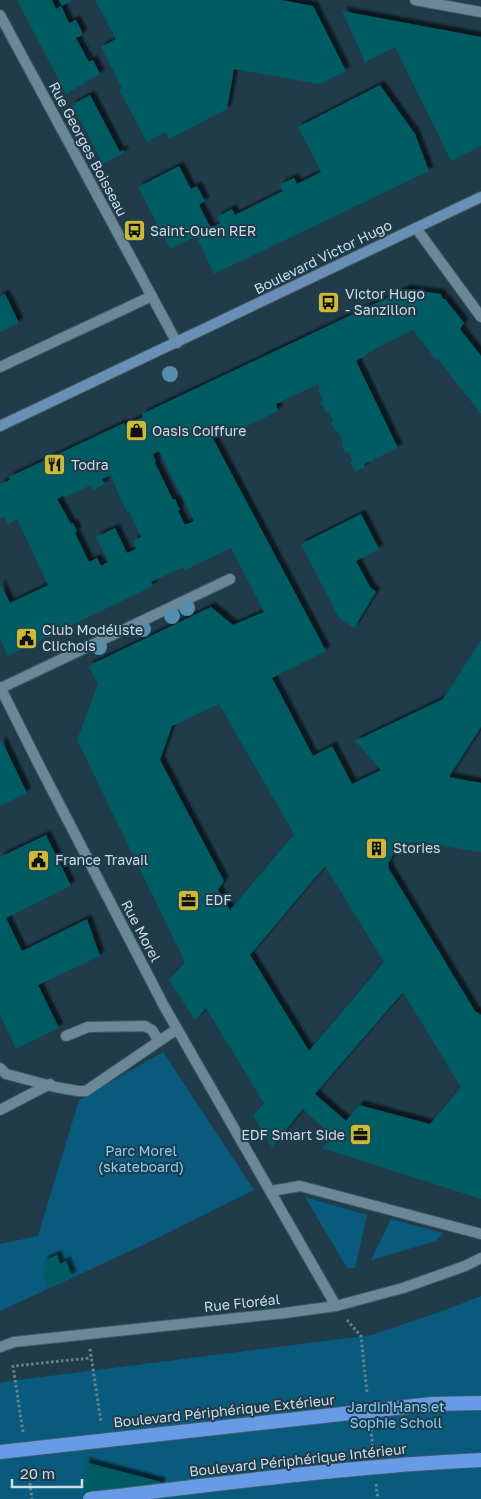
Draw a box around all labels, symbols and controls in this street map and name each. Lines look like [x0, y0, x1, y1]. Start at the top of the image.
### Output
street label: Rue Georges Boisseau [46, 79, 131, 219]
street label: Boulevard Victor Hugo [251, 216, 394, 297]
bus stop icon: Saint-Ouen RER [122, 219, 146, 243]
place label: Saint-Ouen RER [150, 222, 256, 239]
place label: Victor Hugo - Sanzillon [345, 285, 425, 318]
bus stop icon: Victor Hugo - Sanzillon [317, 290, 341, 314]
shop icon: Oasis Coiffure [124, 419, 148, 443]
place label: Oasis Coiffure [152, 422, 246, 439]
restaurant icon: Todra [43, 453, 67, 477]
place label: Todra [71, 456, 109, 473]
place label: Club Modéliste Clichois [42, 621, 143, 654]
public building icon: Club Modéliste Clichois [14, 626, 38, 650]
building icon: Stories [365, 836, 389, 860]
place label: Stories [393, 839, 440, 856]
public building icon: France Travail [27, 848, 51, 872]
place label: France Travail [55, 851, 148, 868]
office icon: EDF [177, 888, 201, 912]
place label: EDF [205, 891, 232, 908]
street label: Rue Morel [118, 897, 165, 965]
office icon: EDF Smart Side [349, 1123, 373, 1147]
place label: EDF Smart Side [241, 1126, 345, 1143]
park label: Parc Morel (skateboard) [98, 1142, 184, 1175]
street label: Rue Floréal [203, 1290, 281, 1315]
street label: Boulevard Périphérique Extérieur [113, 1390, 336, 1431]
park label: Jardin Hans et Sophie Scholl [347, 1398, 445, 1431]
street label: Boulevard Périphérique Intérieur [188, 1440, 408, 1479]
scale bar [12, 1456, 82, 1488]
text: 20 m [20, 1464, 55, 1482]

